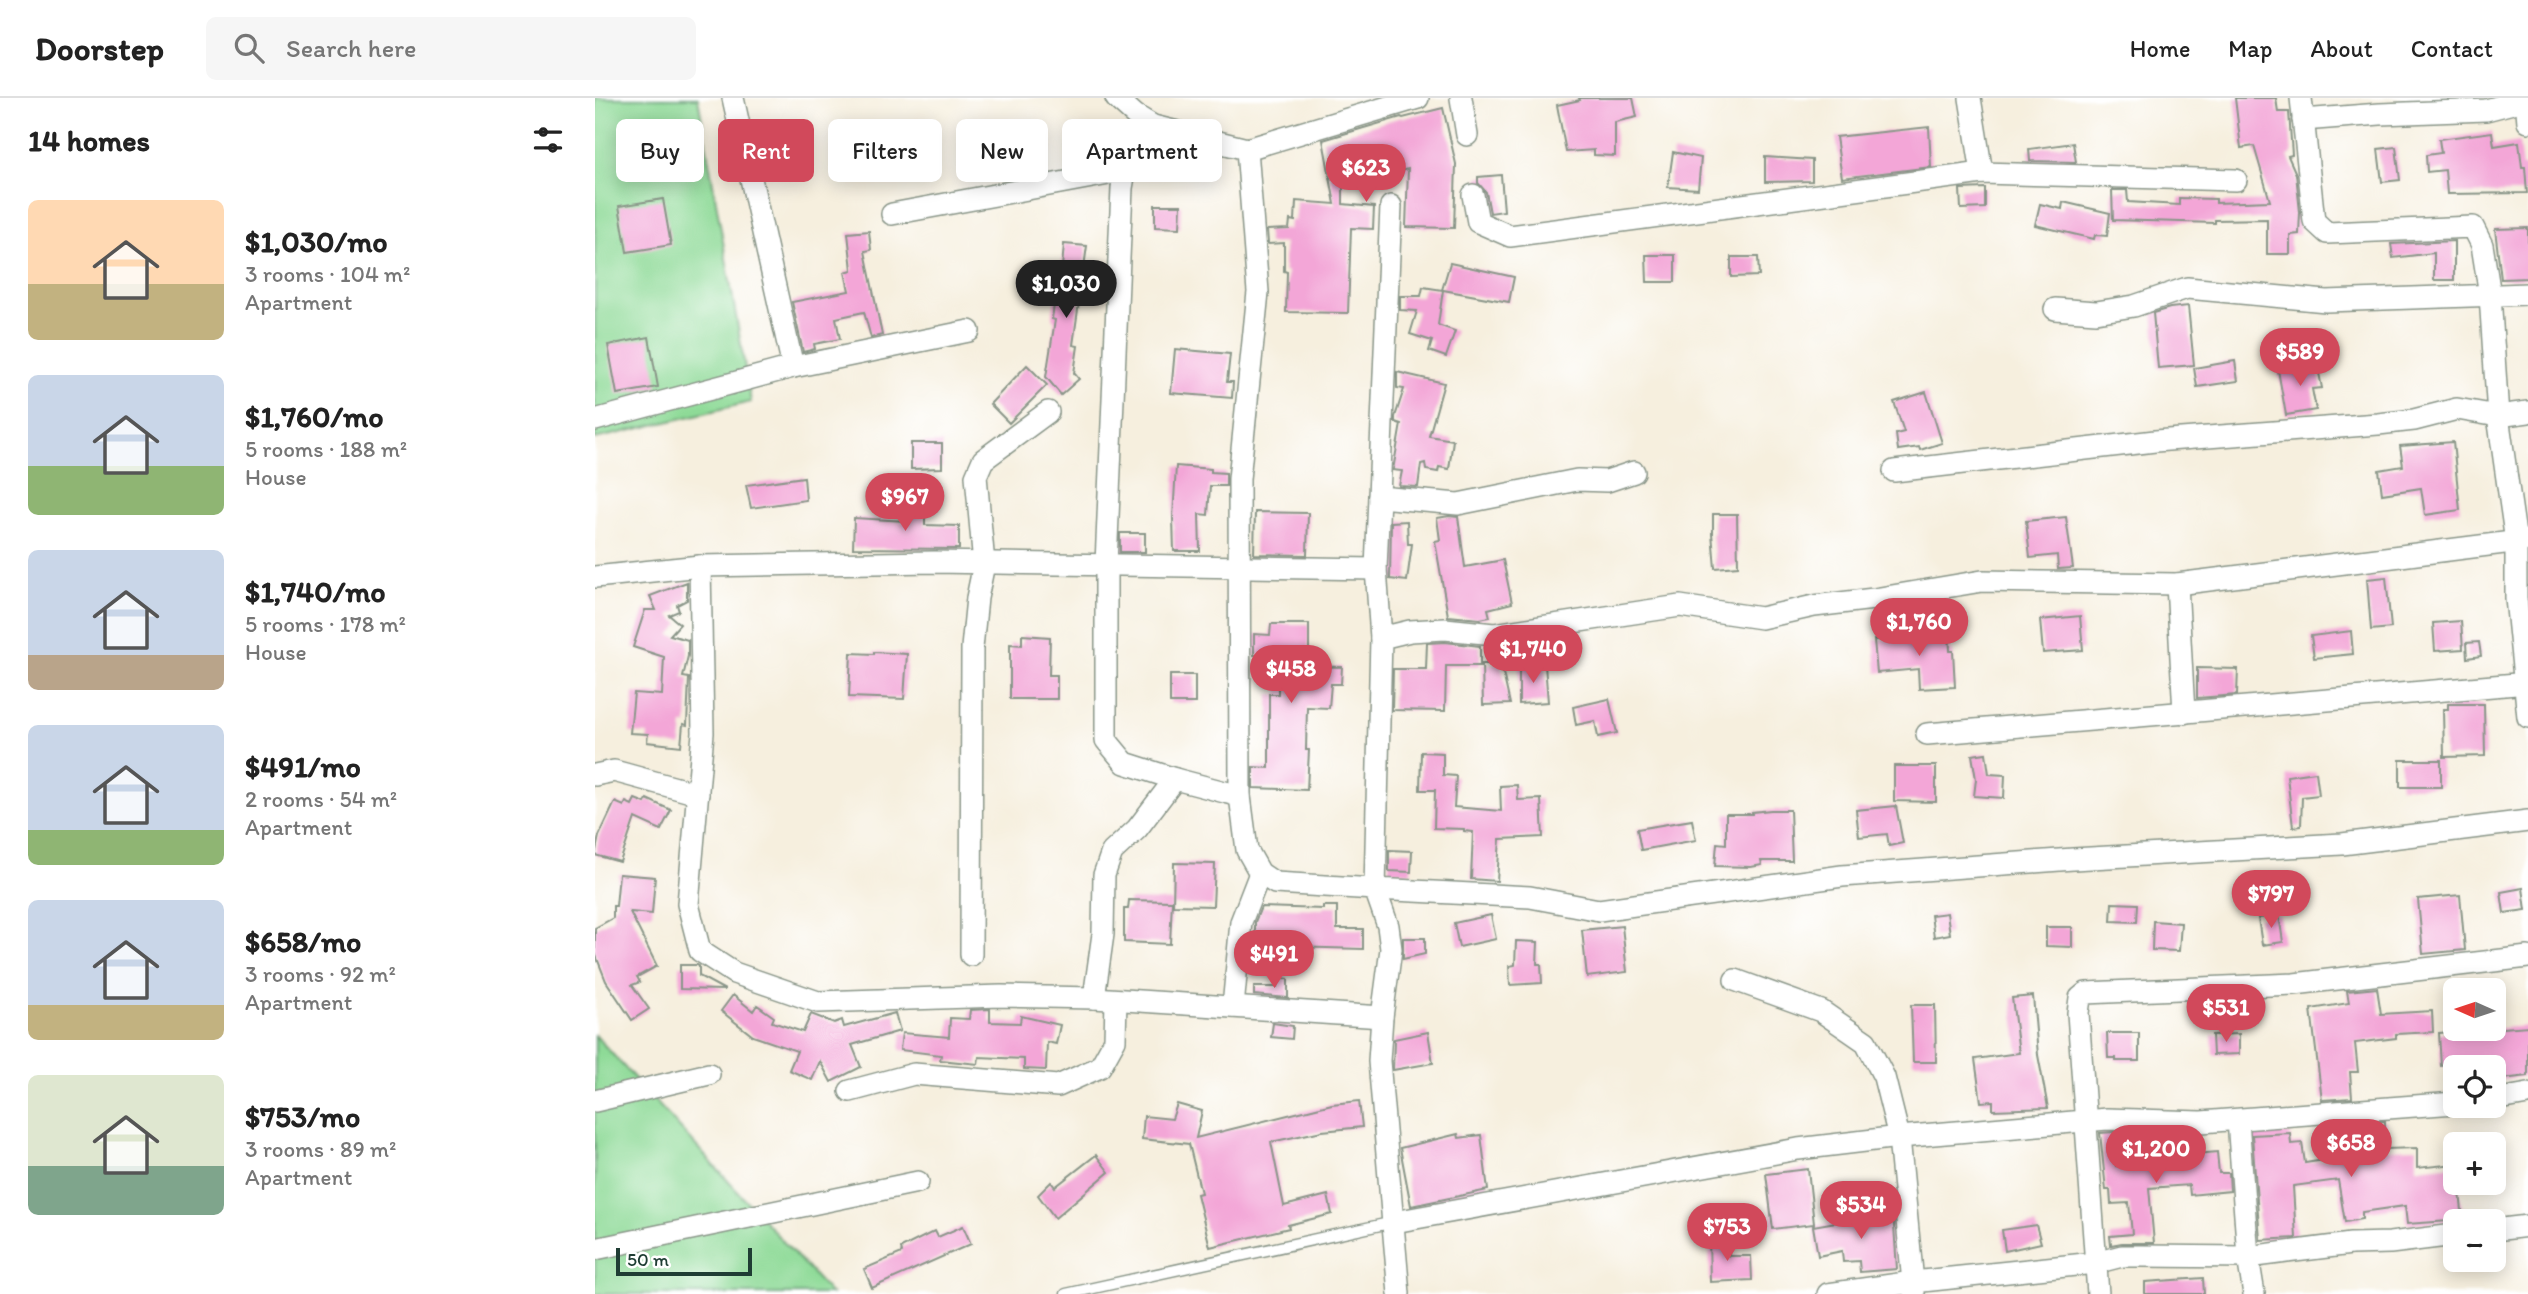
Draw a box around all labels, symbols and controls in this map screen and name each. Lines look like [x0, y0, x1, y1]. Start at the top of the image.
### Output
search box [206, 17, 696, 80]
text: Doorstep [35, 29, 164, 68]
icon: search [230, 29, 268, 67]
text: Search here [286, 32, 416, 64]
text: Home [2130, 34, 2190, 63]
text: Map [2228, 34, 2272, 63]
text: About [2310, 34, 2373, 63]
text: Contact [2411, 34, 2493, 63]
chip: Buy [616, 119, 704, 182]
chip: Rent [718, 119, 814, 182]
chip: Filters [828, 119, 942, 182]
chip: New [956, 119, 1048, 182]
chip: Apartment [1062, 119, 1222, 182]
icon: filters [529, 121, 567, 159]
text: 14 homes [28, 122, 150, 159]
pin: $623 [1325, 144, 1407, 204]
text: $623 [1342, 153, 1390, 181]
text: $1,030/mo [245, 223, 388, 260]
icon: home [84, 228, 168, 312]
text: 3 rooms · 104 m² [245, 260, 410, 288]
pin: $1,030 [1009, 260, 1123, 320]
text: $1,030 [1032, 269, 1100, 297]
text: Apartment [245, 288, 352, 316]
pin: $589 [2259, 328, 2341, 388]
text: $589 [2276, 337, 2324, 365]
text: $1,760/mo [245, 398, 384, 435]
icon: home [84, 403, 168, 487]
text: 5 rooms · 188 m² [245, 435, 407, 463]
text: House [245, 463, 307, 491]
pin: $967 [864, 474, 946, 533]
text: $967 [881, 482, 929, 510]
text: $1,740/mo [245, 573, 386, 610]
icon: home [84, 578, 168, 662]
pin: $1,760 [1862, 598, 1976, 658]
text: $1,760 [1886, 607, 1952, 635]
text: 5 rooms · 178 m² [245, 610, 406, 638]
pin: $1,740 [1476, 626, 1590, 685]
text: $1,740 [1499, 634, 1567, 662]
text: House [245, 638, 307, 666]
pin: $458 [1250, 646, 1332, 705]
text: $458 [1266, 654, 1316, 682]
text: $491/mo [245, 748, 361, 785]
icon: home [84, 753, 168, 837]
text: 2 rooms · 54 m² [245, 785, 397, 813]
text: Apartment [245, 813, 352, 841]
pin: $797 [2230, 870, 2312, 930]
text: $797 [2248, 879, 2294, 907]
text: $658/mo [245, 923, 361, 960]
icon: home [84, 928, 168, 1012]
pin: $491 [1233, 930, 1315, 990]
text: $491 [1250, 939, 1298, 967]
text: 3 rooms · 92 m² [245, 960, 396, 988]
north arrow [2443, 978, 2506, 1041]
map controls [2443, 978, 2506, 1272]
pin: $531 [2185, 984, 2267, 1044]
text: Apartment [245, 988, 352, 1016]
text: $531 [2203, 993, 2249, 1021]
button: locate [2443, 1055, 2506, 1118]
text: $753/mo [245, 1098, 360, 1135]
icon: home [84, 1103, 168, 1187]
pin: $658 [2310, 1119, 2392, 1179]
pin: $1,200 [2099, 1126, 2213, 1185]
text: $658 [2327, 1128, 2375, 1156]
button: + [2443, 1132, 2506, 1195]
text: $1,200 [2122, 1134, 2190, 1162]
text: 3 rooms · 89 m² [245, 1135, 396, 1163]
text: Apartment [245, 1163, 352, 1191]
pin: $534 [1820, 1182, 1902, 1241]
text: $534 [1836, 1190, 1886, 1218]
pin: $753 [1686, 1204, 1768, 1263]
button: − [2443, 1209, 2506, 1272]
text: $753 [1703, 1212, 1751, 1240]
scale bar [616, 1245, 753, 1277]
text: 50 m [627, 1248, 669, 1271]

